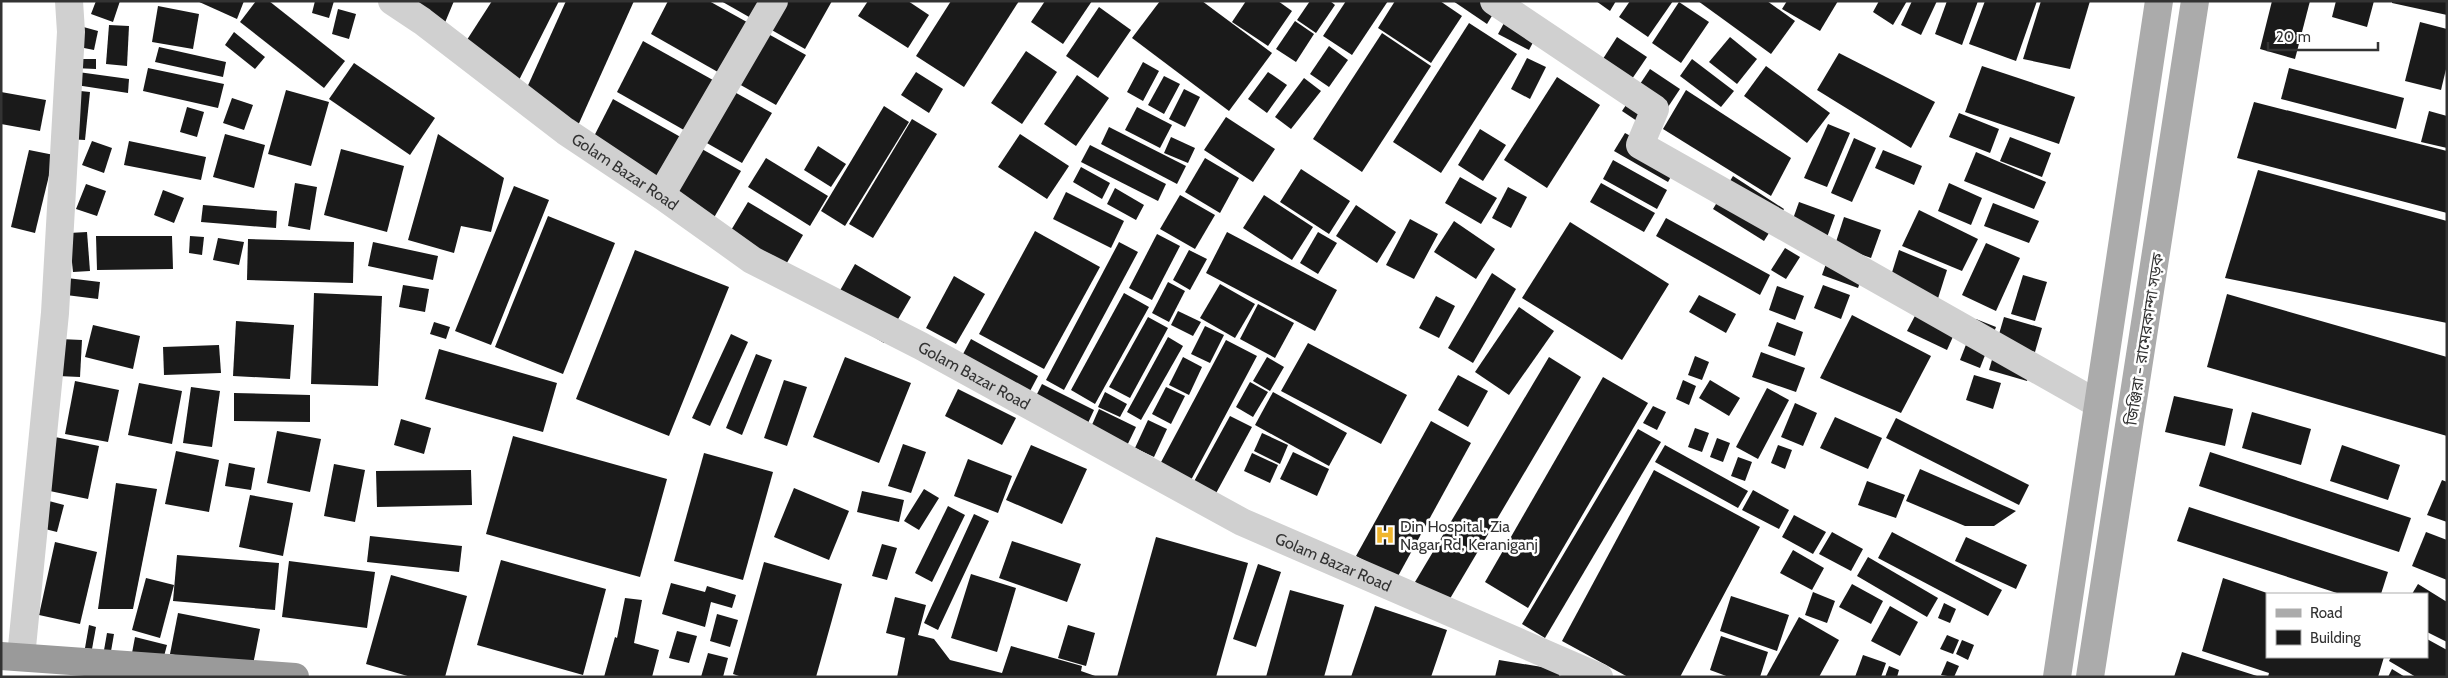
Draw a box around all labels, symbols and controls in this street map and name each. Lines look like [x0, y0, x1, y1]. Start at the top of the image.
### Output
scale bar [2268, 20, 2378, 52]
text: 20 m [2276, 28, 2311, 46]
street label: Golam Bazar Road [568, 129, 682, 214]
street label: জিঞ্জিরা - রামেরকান্দা সড়ক [2121, 251, 2168, 428]
street label: Golam Bazar Road [915, 337, 1033, 414]
place label: Din Hospital, Zia Nagar Rd, Keraniganj [1400, 517, 1538, 554]
hospital icon: Din Hospital, Zia Nagar Rd, Keraniganj [1374, 524, 1396, 546]
street label: Golam Bazar Road [1272, 529, 1394, 596]
legend [2266, 593, 2428, 658]
text: Road [2310, 604, 2343, 622]
text: Building [2310, 629, 2361, 647]

